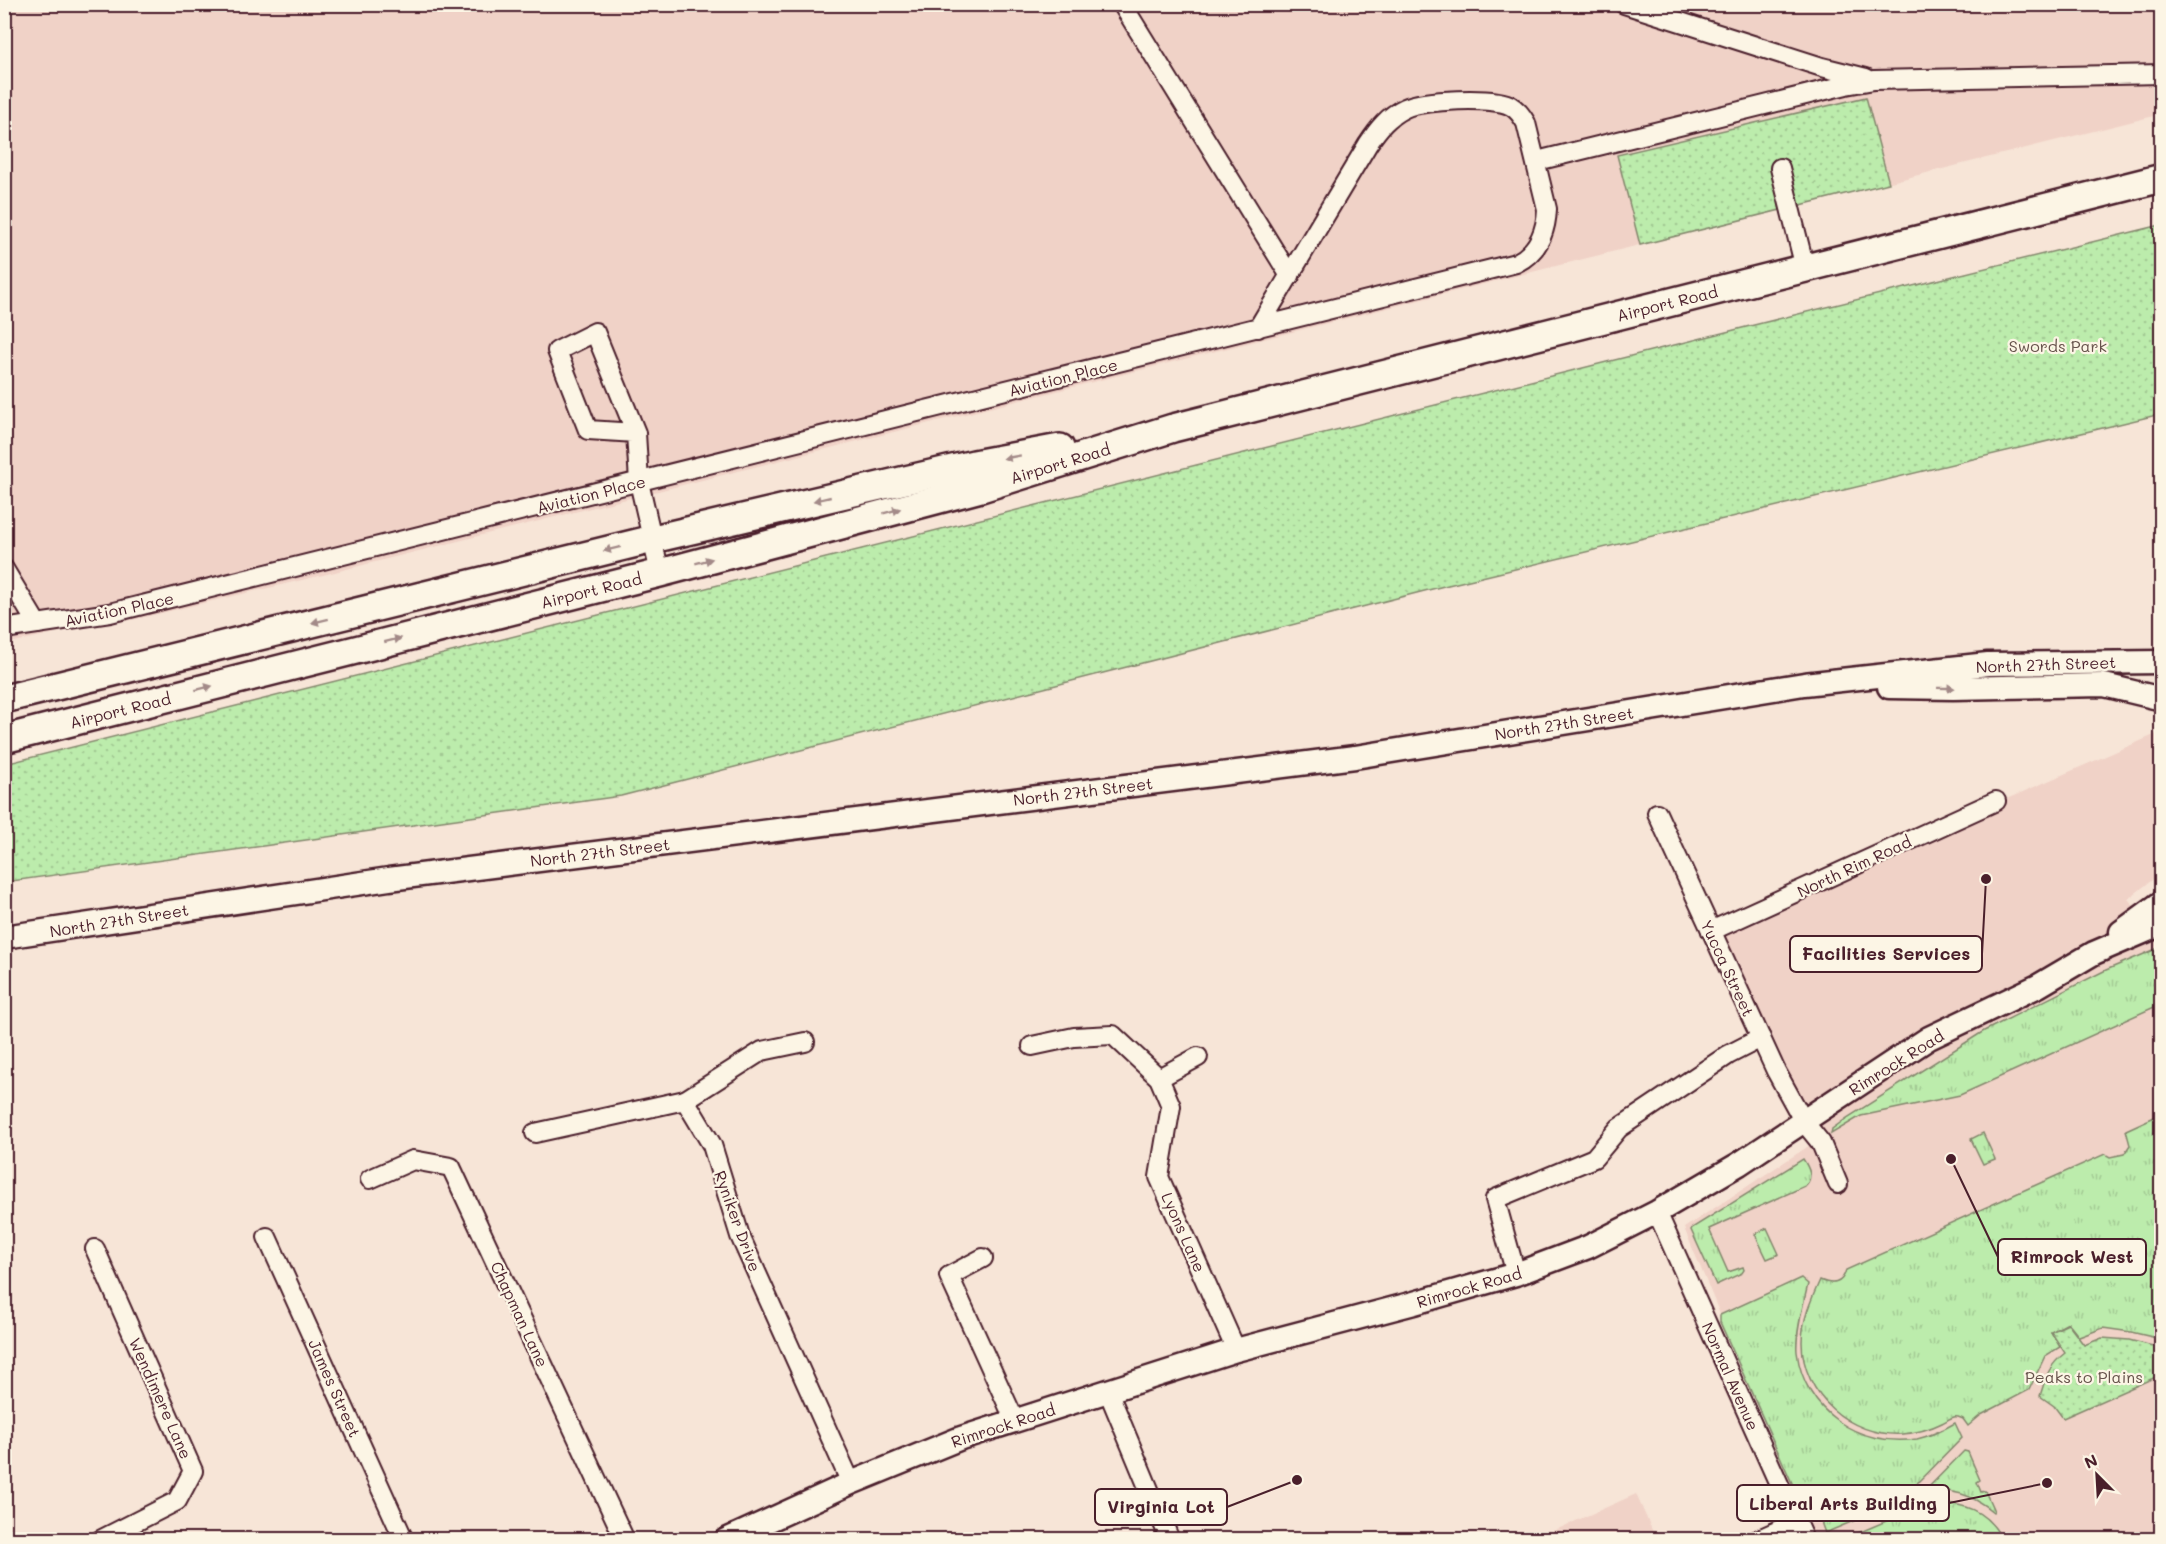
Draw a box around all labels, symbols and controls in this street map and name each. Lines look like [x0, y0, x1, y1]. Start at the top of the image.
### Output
street label: Airport Road [1614, 280, 1720, 326]
park label: Swords Park [2009, 335, 2107, 356]
street label: Aviation Place [1006, 353, 1120, 401]
street label: Airport Road [1007, 438, 1113, 488]
one-way arrow [1002, 453, 1021, 462]
street label: Aviation Place [534, 470, 648, 518]
one-way arrow [813, 495, 831, 505]
one-way arrow [883, 506, 901, 516]
one-way arrow [602, 545, 621, 555]
one-way arrow [695, 556, 713, 566]
street label: Airport Road [538, 567, 644, 613]
street label: Aviation Place [62, 587, 176, 631]
one-way arrow [311, 616, 329, 626]
one-way arrow [384, 635, 402, 645]
street label: North 27th Street [1975, 651, 2117, 677]
one-way arrow [195, 683, 213, 693]
one-way arrow [1937, 683, 1956, 693]
street label: Airport Road [67, 687, 173, 733]
street label: North 27th Street [1493, 702, 1635, 744]
street label: North 27th Street [1012, 772, 1154, 810]
street label: North Rim Road [1794, 830, 1914, 902]
street label: North 27th Street [529, 833, 671, 871]
street label: North 27th Street [48, 899, 190, 941]
street label: Yucca Street [1696, 916, 1760, 1020]
callout: Facilities Services [1790, 936, 1982, 972]
text: Facilities Services [1802, 941, 1970, 965]
street label: Rimrock Road [1845, 1024, 1947, 1100]
street label: Ryniker Drive [710, 1168, 766, 1274]
street label: Lyons Lane [1157, 1189, 1211, 1275]
callout: Rimrock West [1998, 1239, 2146, 1275]
text: Rimrock West [2010, 1244, 2134, 1268]
street label: Chapman Lane [486, 1258, 554, 1370]
street label: Rimrock Road [1414, 1262, 1524, 1312]
street label: Normal Avenue [1698, 1318, 1764, 1434]
street label: Wendimere Lane [125, 1334, 197, 1462]
street label: James Street [304, 1336, 366, 1440]
park label: Peaks to Plains [2025, 1366, 2143, 1387]
street label: Rimrock Road [948, 1398, 1058, 1452]
north arrow [2067, 1445, 2127, 1505]
text: N [2081, 1449, 2101, 1473]
callout: Liberal Arts Building [1737, 1485, 1949, 1521]
callout: Virginia Lot [1095, 1489, 1227, 1525]
text: Liberal Arts Building [1749, 1491, 1937, 1515]
text: Virginia Lot [1107, 1494, 1215, 1518]

